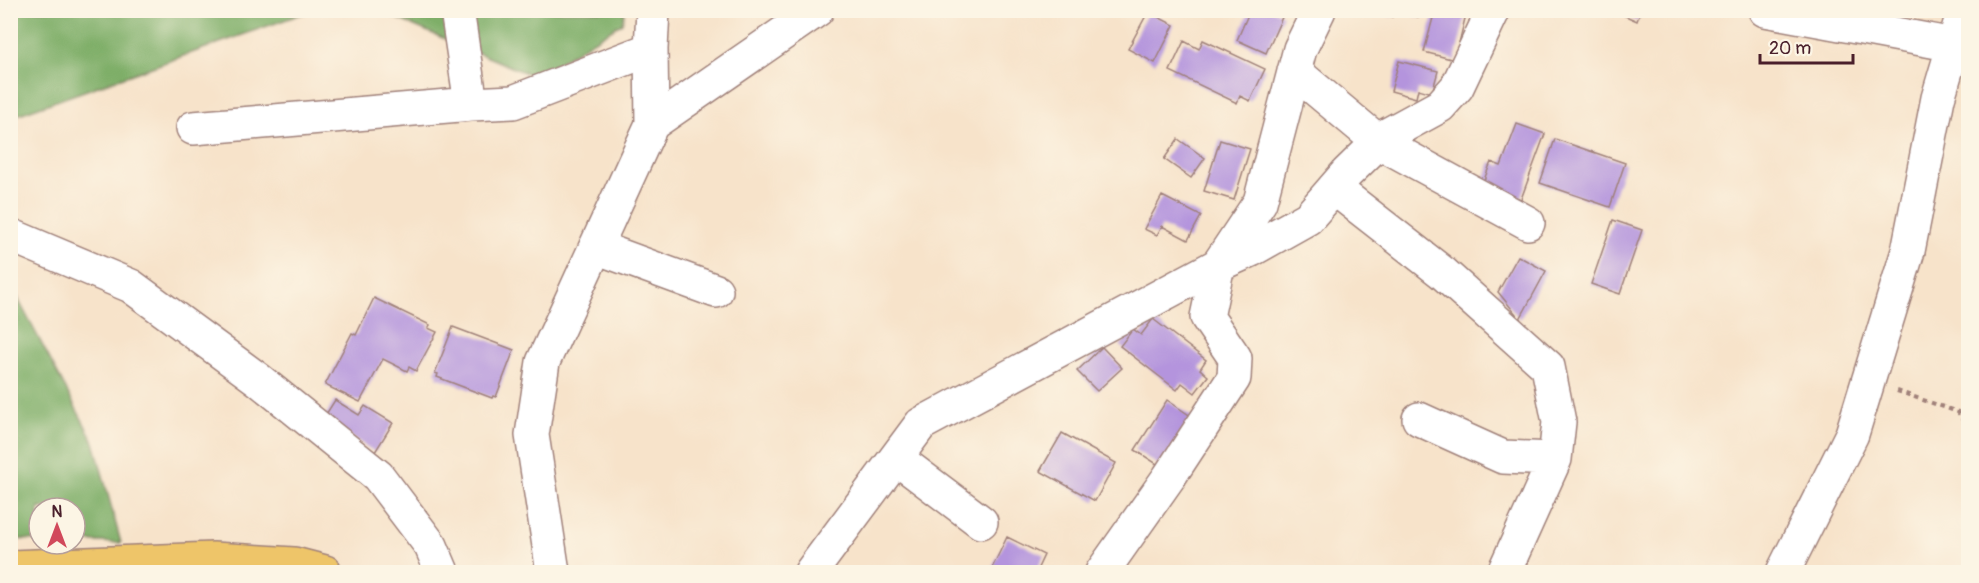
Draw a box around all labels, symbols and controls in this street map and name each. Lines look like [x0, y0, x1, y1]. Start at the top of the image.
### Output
scale bar [1760, 27, 1853, 65]
text: 20 m [1769, 37, 1811, 60]
north arrow [27, 496, 87, 556]
text: N [52, 502, 63, 522]

